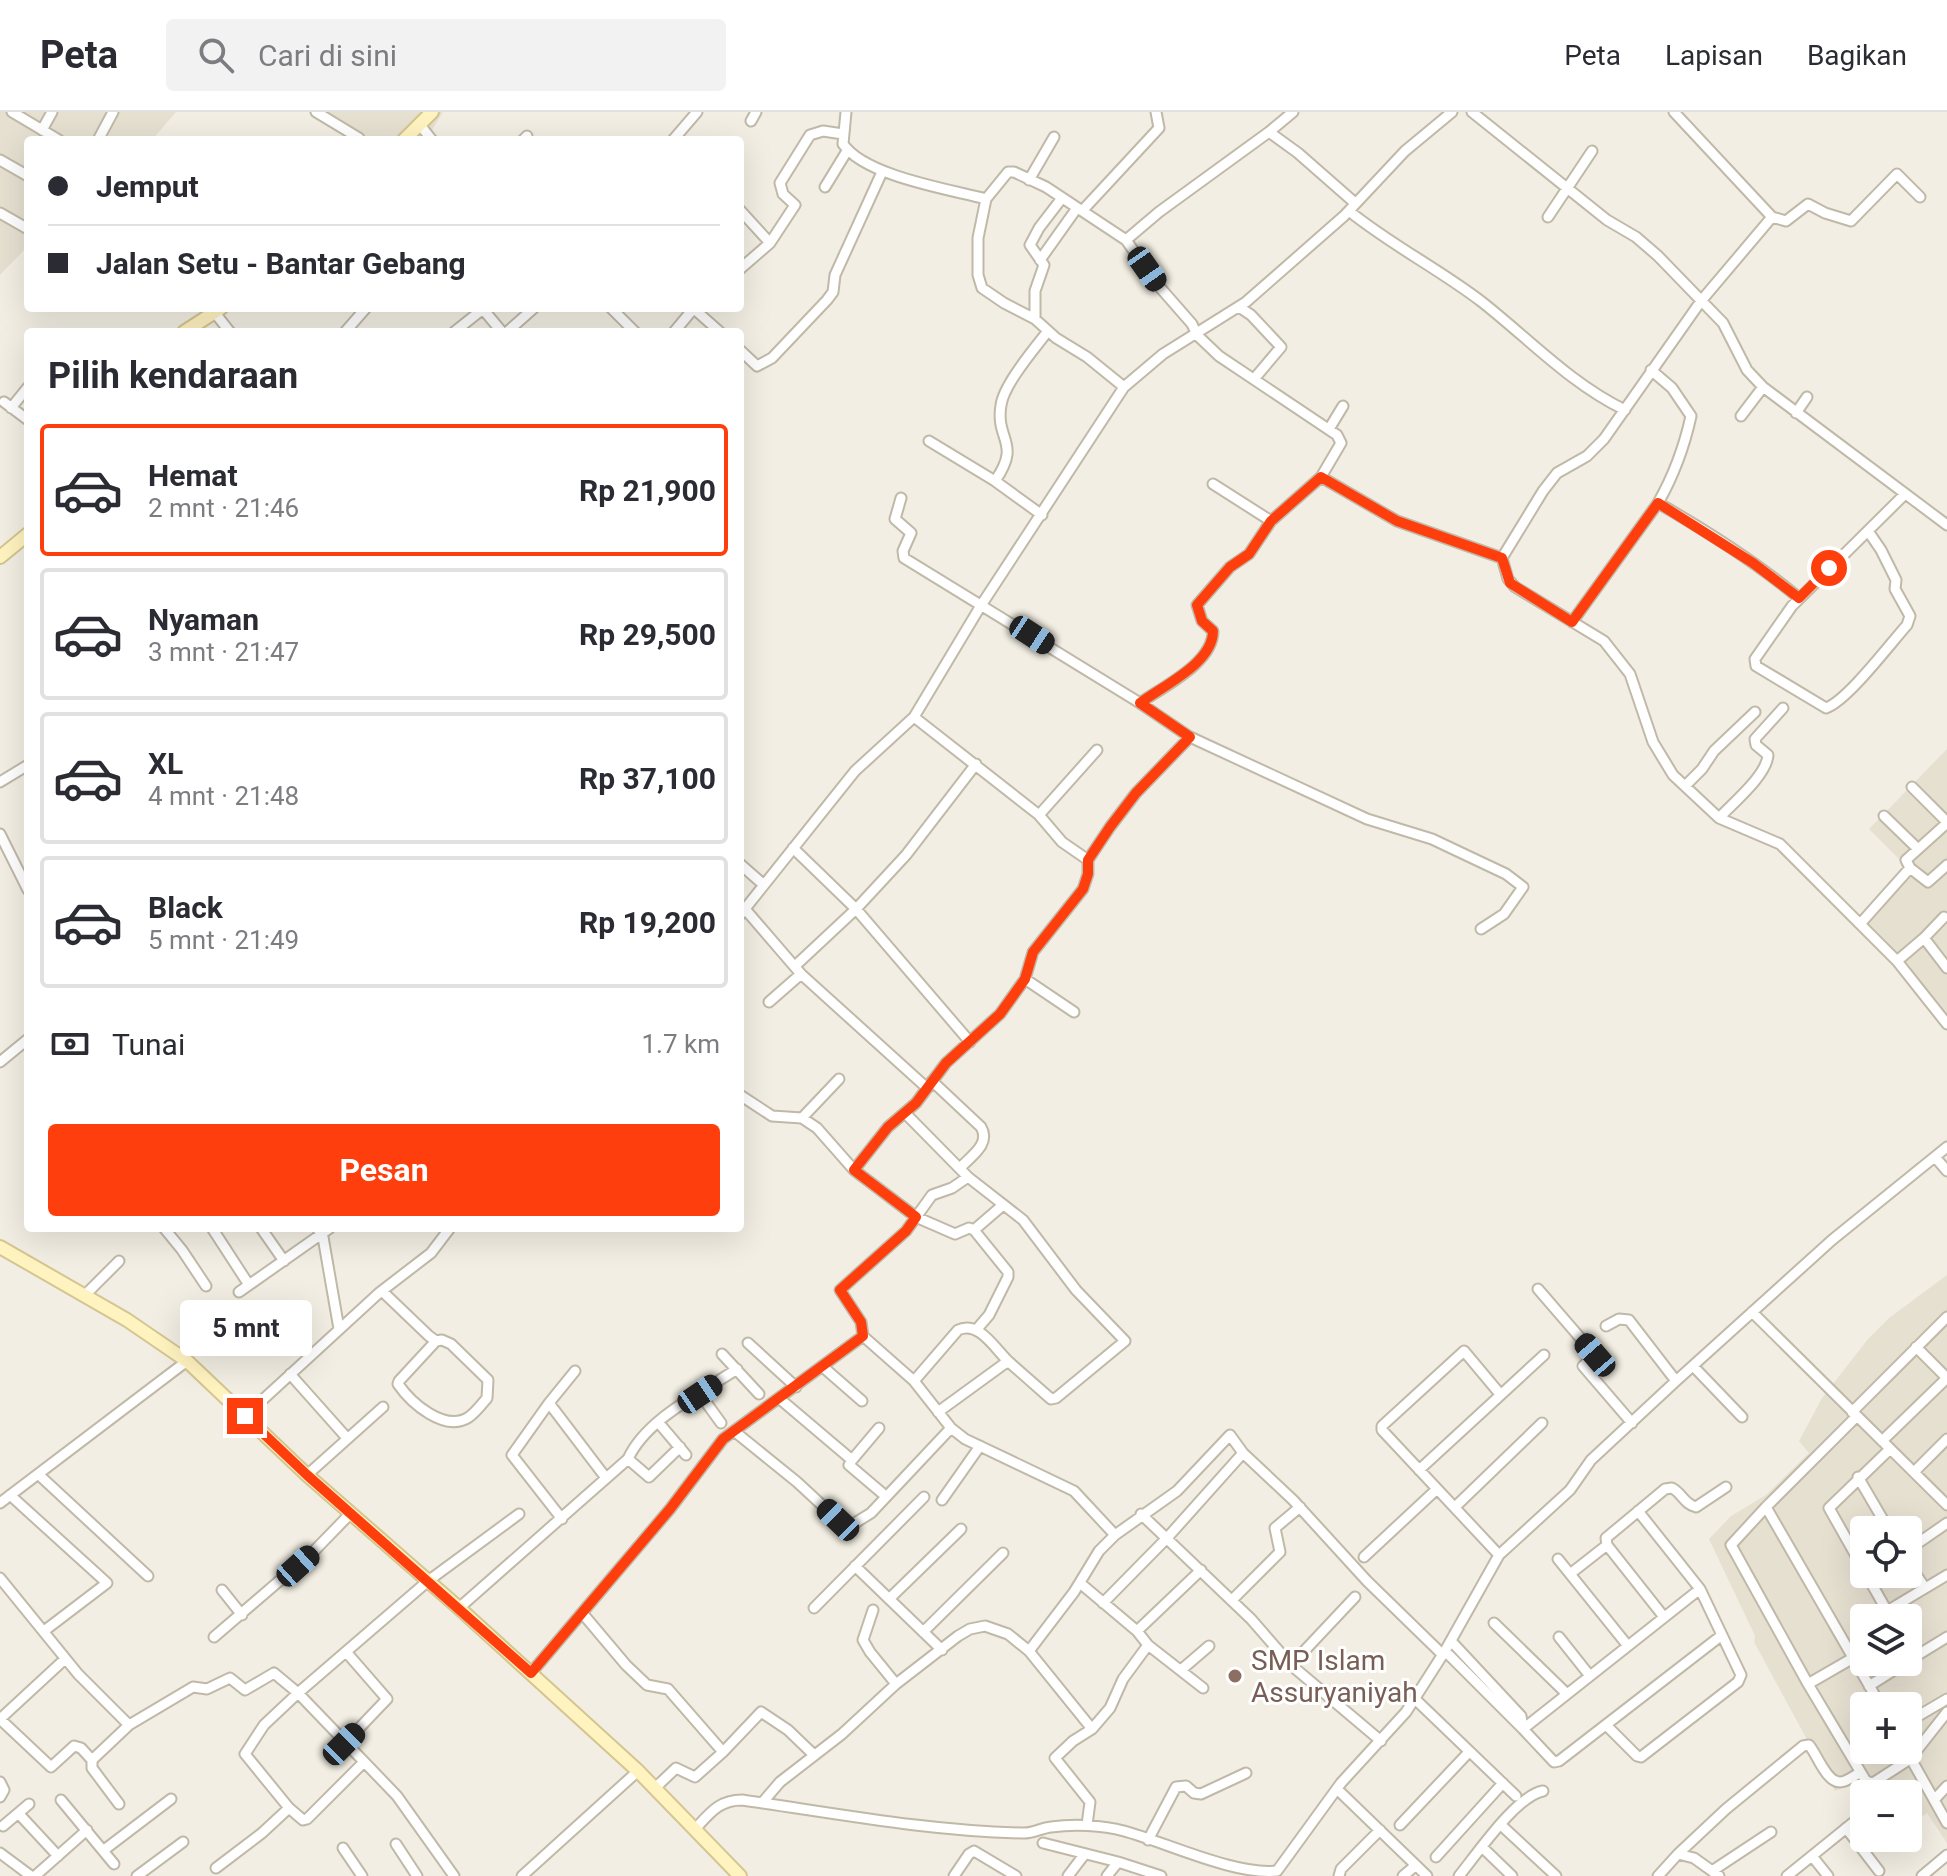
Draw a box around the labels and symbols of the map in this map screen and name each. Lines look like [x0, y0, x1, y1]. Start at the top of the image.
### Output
car [1123, 242, 1171, 296]
route start [1811, 550, 1847, 586]
car [1005, 612, 1059, 658]
callout: 5 mnt [179, 1300, 311, 1356]
car [1570, 1329, 1620, 1381]
car [673, 1371, 727, 1417]
route end [227, 1398, 263, 1434]
car [812, 1495, 864, 1545]
car [272, 1541, 324, 1591]
place label: SMP Islam Assuryaniyah [1251, 1644, 1418, 1709]
marker: SMP Islam Assuryaniyah [1226, 1667, 1244, 1685]
car [319, 1719, 369, 1769]

